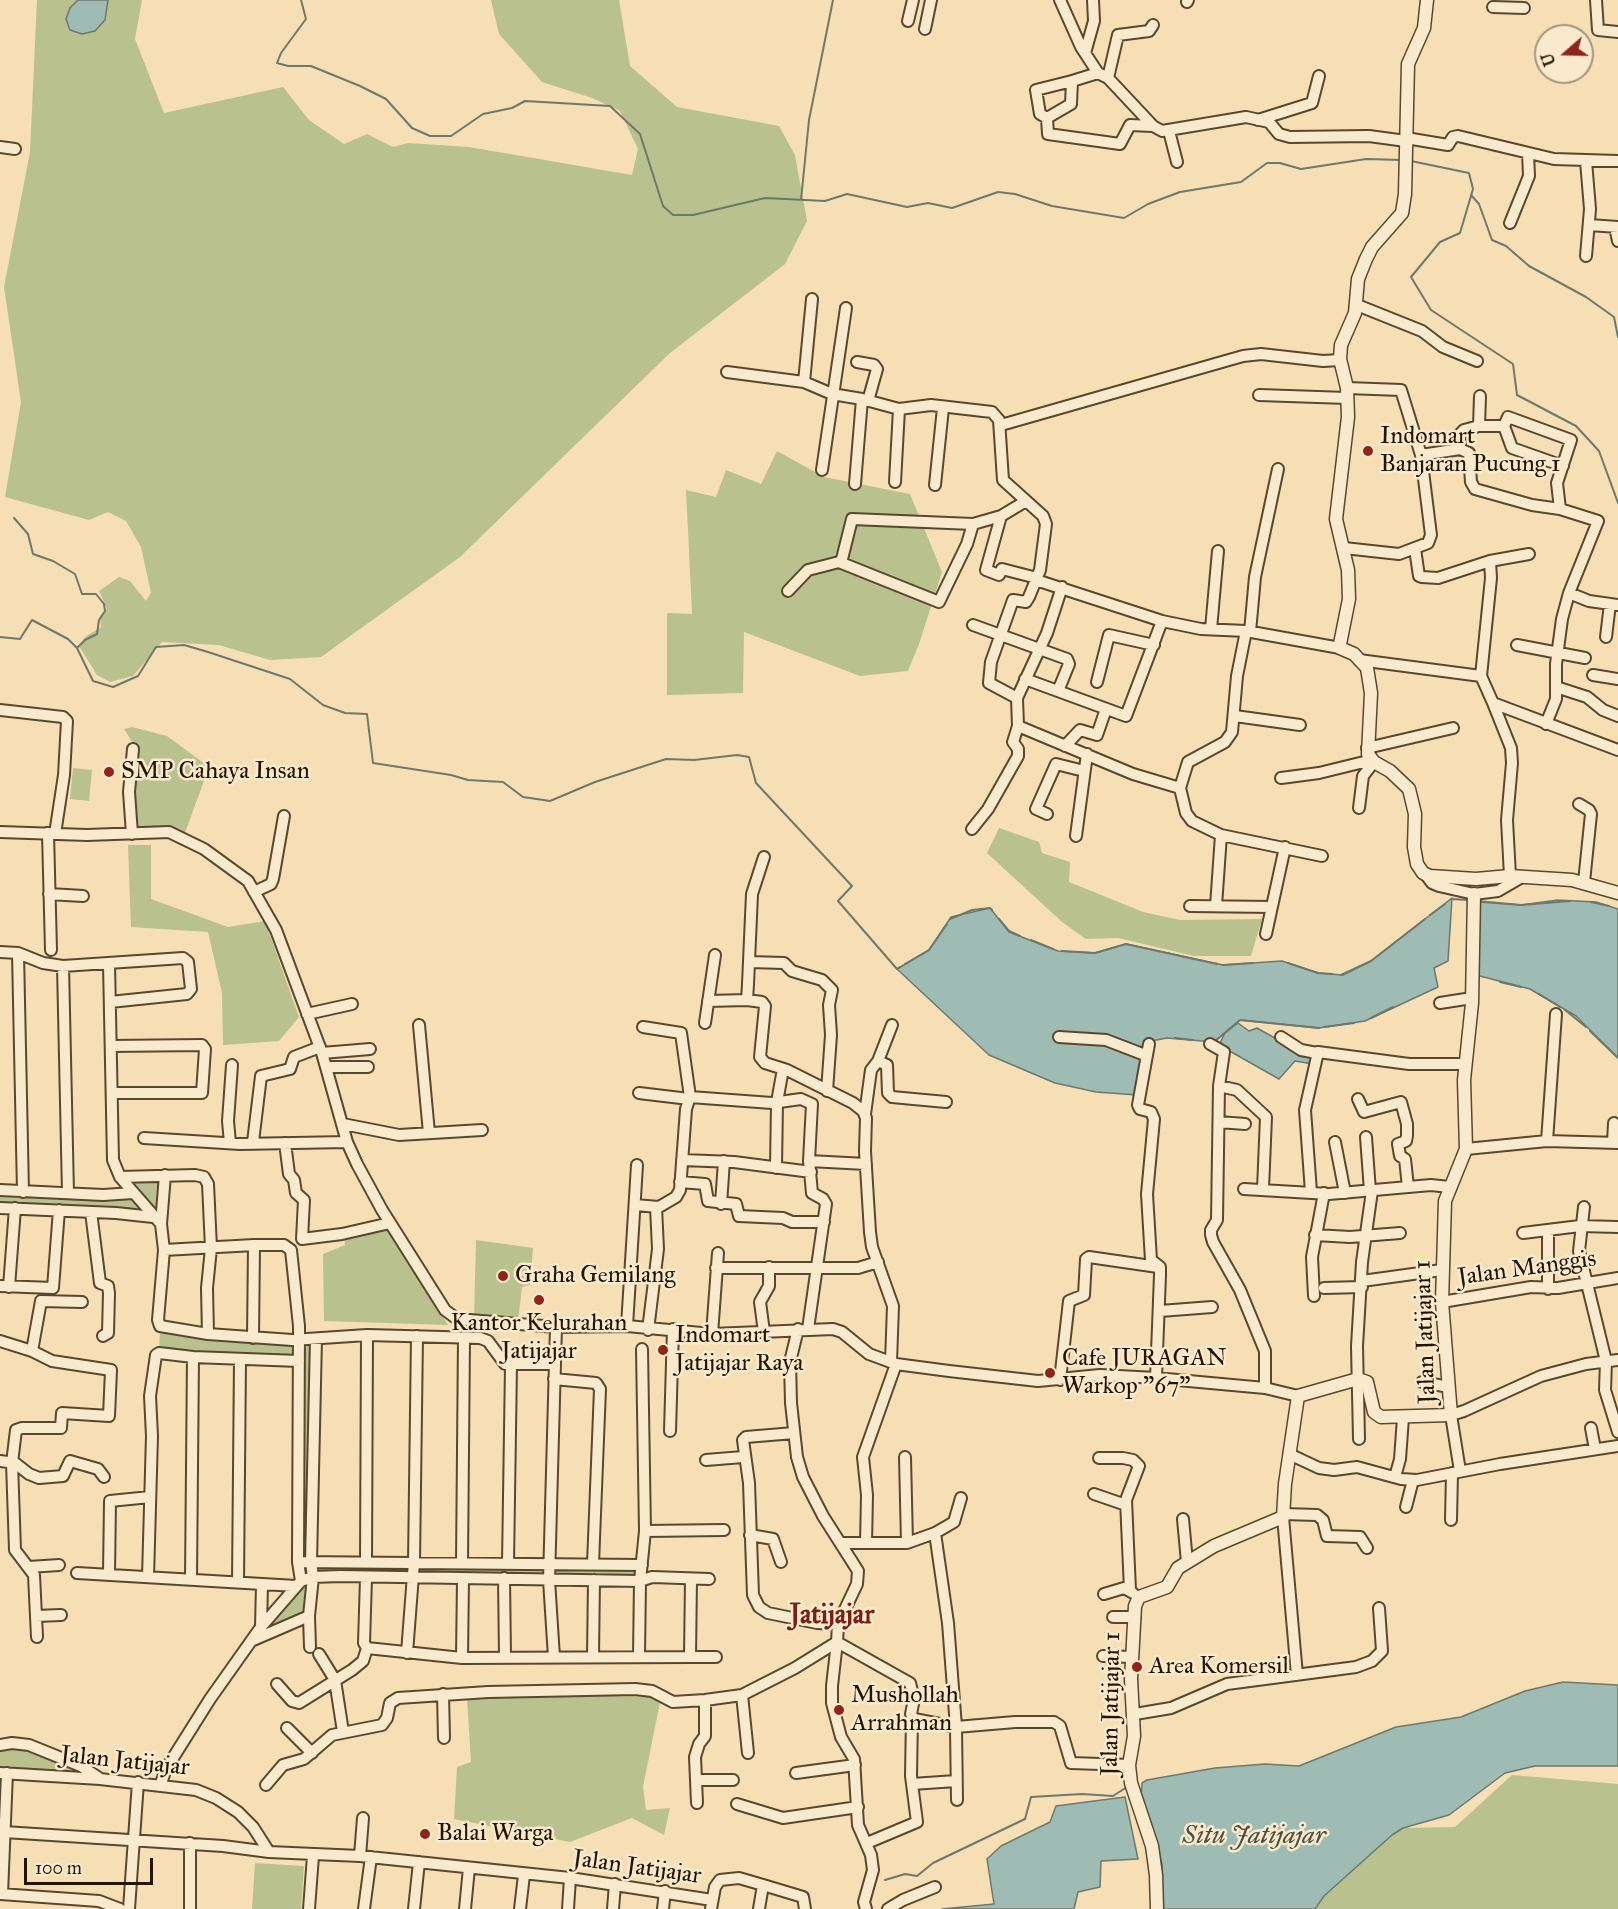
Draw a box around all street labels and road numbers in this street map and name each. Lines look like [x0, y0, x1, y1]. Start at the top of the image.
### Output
street label: Jalan Manggis [1456, 1245, 1598, 1293]
street label: Jalan Jatijajar 1 [1409, 1260, 1443, 1404]
street label: Jalan Jatijajar 1 [1096, 1632, 1128, 1776]
street label: Jalan Jatijajar [59, 1741, 191, 1783]
street label: Jalan Jatijajar [571, 1845, 703, 1891]

